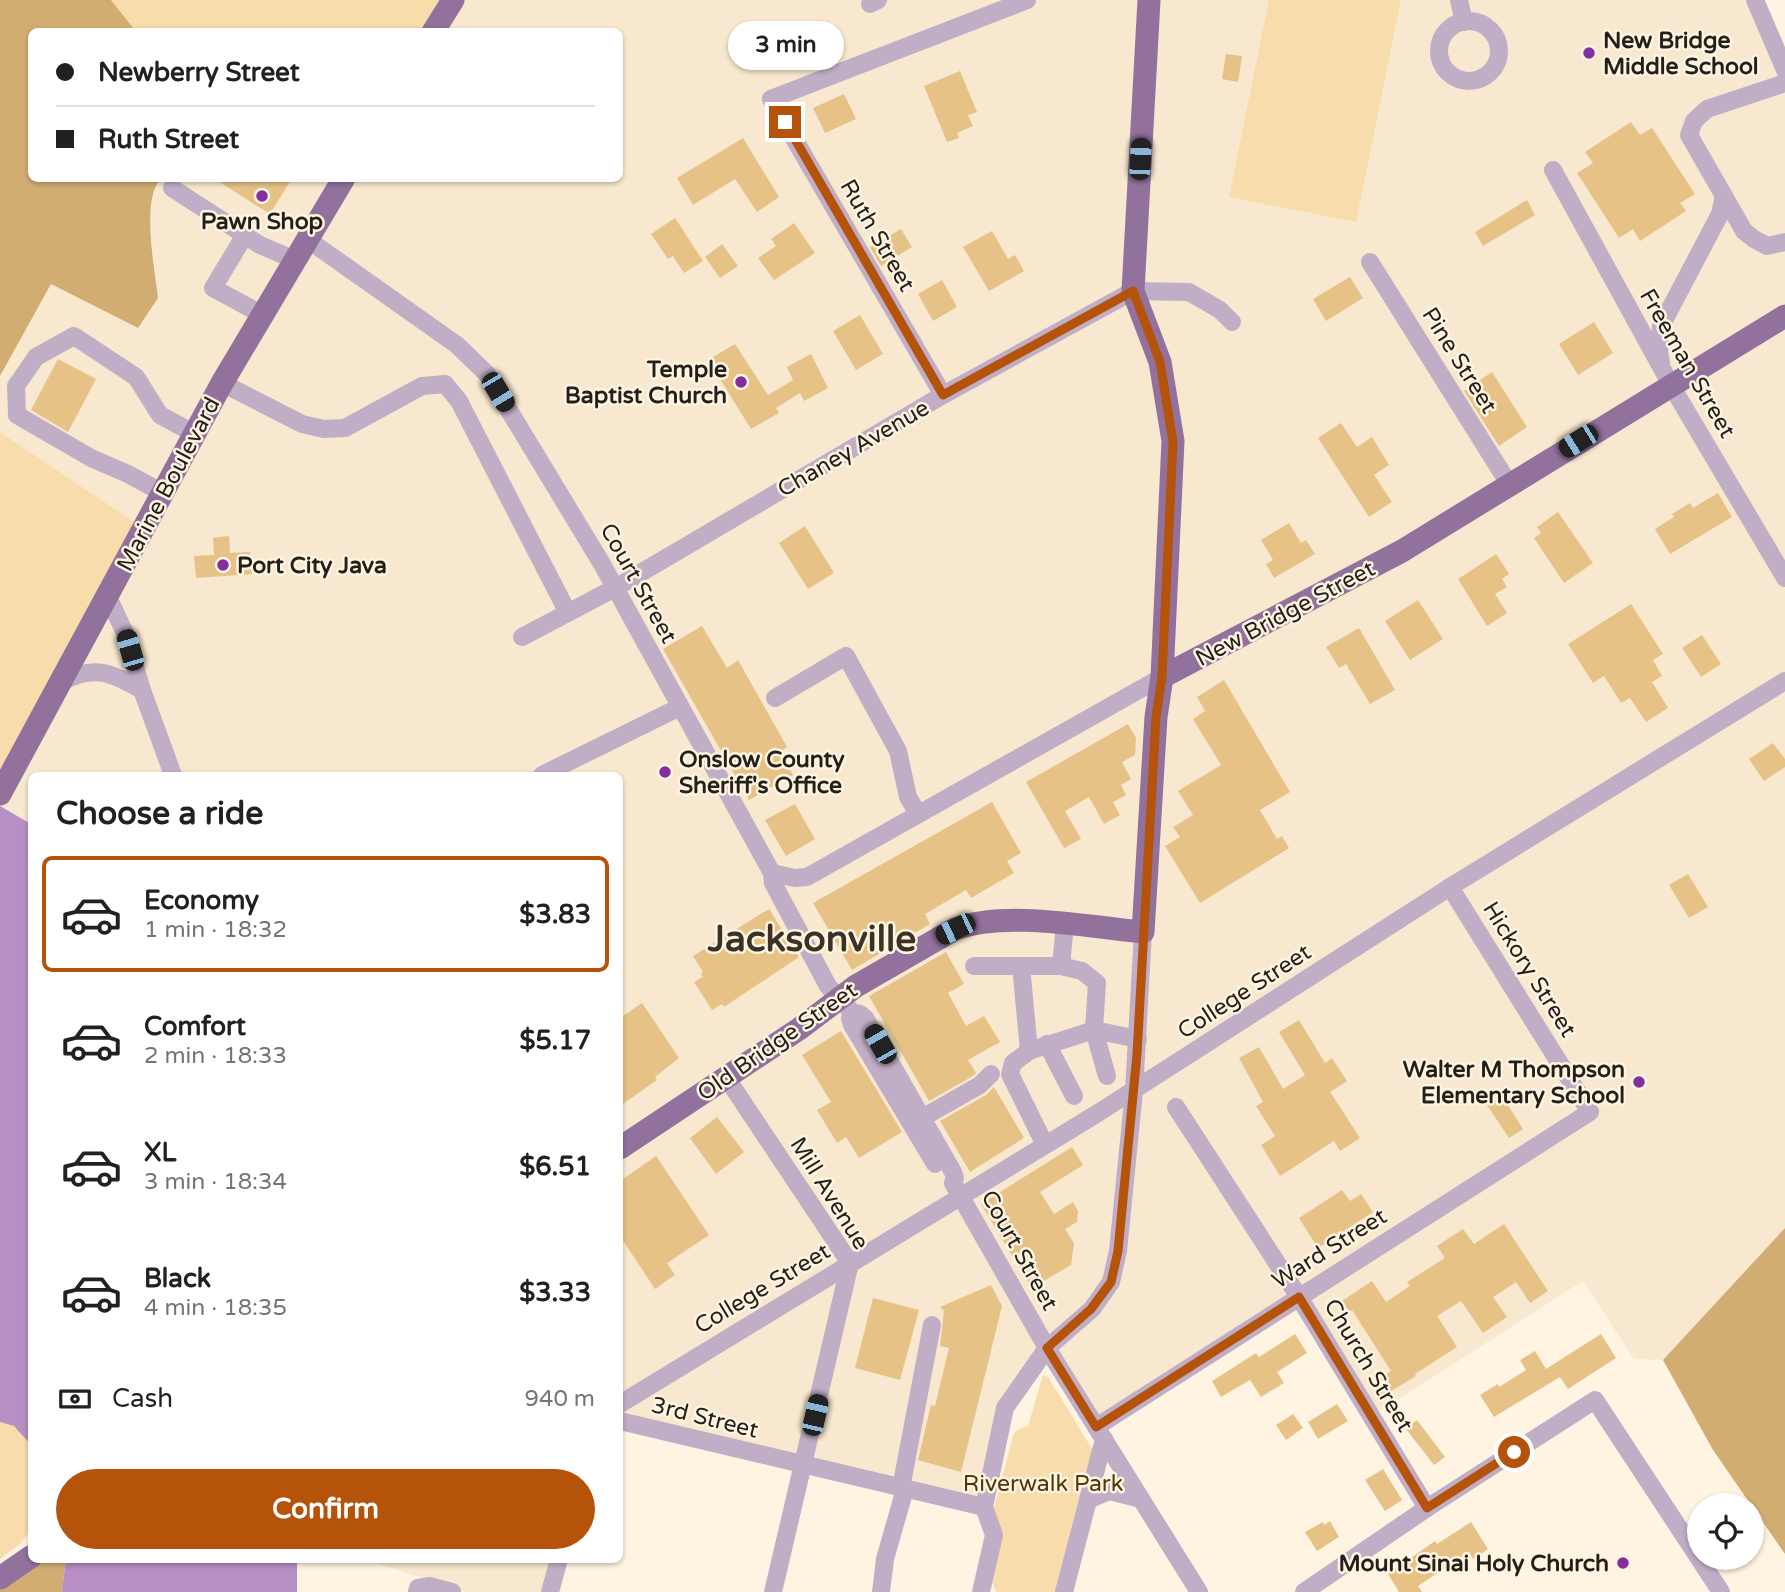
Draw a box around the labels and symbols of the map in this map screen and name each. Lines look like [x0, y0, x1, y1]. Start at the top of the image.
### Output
callout: 3 min [727, 20, 843, 69]
place label: New Bridge Middle School [1603, 27, 1759, 81]
marker: New Bridge Middle School [1581, 45, 1597, 61]
route end [769, 106, 801, 138]
car [1129, 137, 1152, 181]
street label: Ruth Street [834, 174, 921, 297]
marker: Pawn Shop [254, 188, 270, 204]
place label: Pawn Shop [201, 208, 323, 236]
street label: Freeman Street [1633, 284, 1741, 443]
street label: Pine Street [1416, 302, 1503, 419]
place label: Temple Baptist Church [565, 356, 727, 410]
car [479, 369, 518, 415]
marker: Temple Baptist Church [733, 374, 749, 390]
street label: Marine Boulevard [111, 393, 227, 576]
street label: Chaney Avenue [773, 394, 934, 504]
car [1555, 421, 1602, 461]
street label: Court Street [594, 519, 683, 649]
place label: Port City Java [237, 552, 387, 580]
street label: New Bridge Street [1191, 555, 1380, 673]
marker: Port City Java [215, 557, 231, 573]
car [115, 627, 146, 673]
place label: Onslow County Sheriff's Office [679, 746, 845, 800]
marker: Onslow County Sheriff's Office [657, 764, 673, 780]
street label: Hickory Street [1476, 897, 1582, 1043]
car [932, 910, 979, 948]
district label: Jacksonville [707, 917, 916, 962]
street label: College Street [1173, 938, 1317, 1045]
street label: Old Bridge Street [692, 976, 863, 1107]
car [861, 1021, 900, 1067]
place label: Walter M Thompson Elementary School [1403, 1056, 1625, 1110]
marker: Walter M Thompson Elementary School [1631, 1074, 1647, 1090]
street label: Mill Avenue [784, 1132, 875, 1255]
street label: Court Street [975, 1186, 1064, 1316]
street label: Ward Street [1267, 1202, 1392, 1295]
street label: College Street [690, 1237, 836, 1340]
street label: Church Street [1317, 1294, 1419, 1437]
street label: 3rd Street [648, 1391, 761, 1445]
car [801, 1392, 830, 1438]
route start [1498, 1436, 1530, 1468]
park label: Riverwalk Park [963, 1470, 1123, 1498]
place label: Mount Sinai Holy Church [1339, 1550, 1609, 1578]
marker: Mount Sinai Holy Church [1615, 1555, 1631, 1571]

